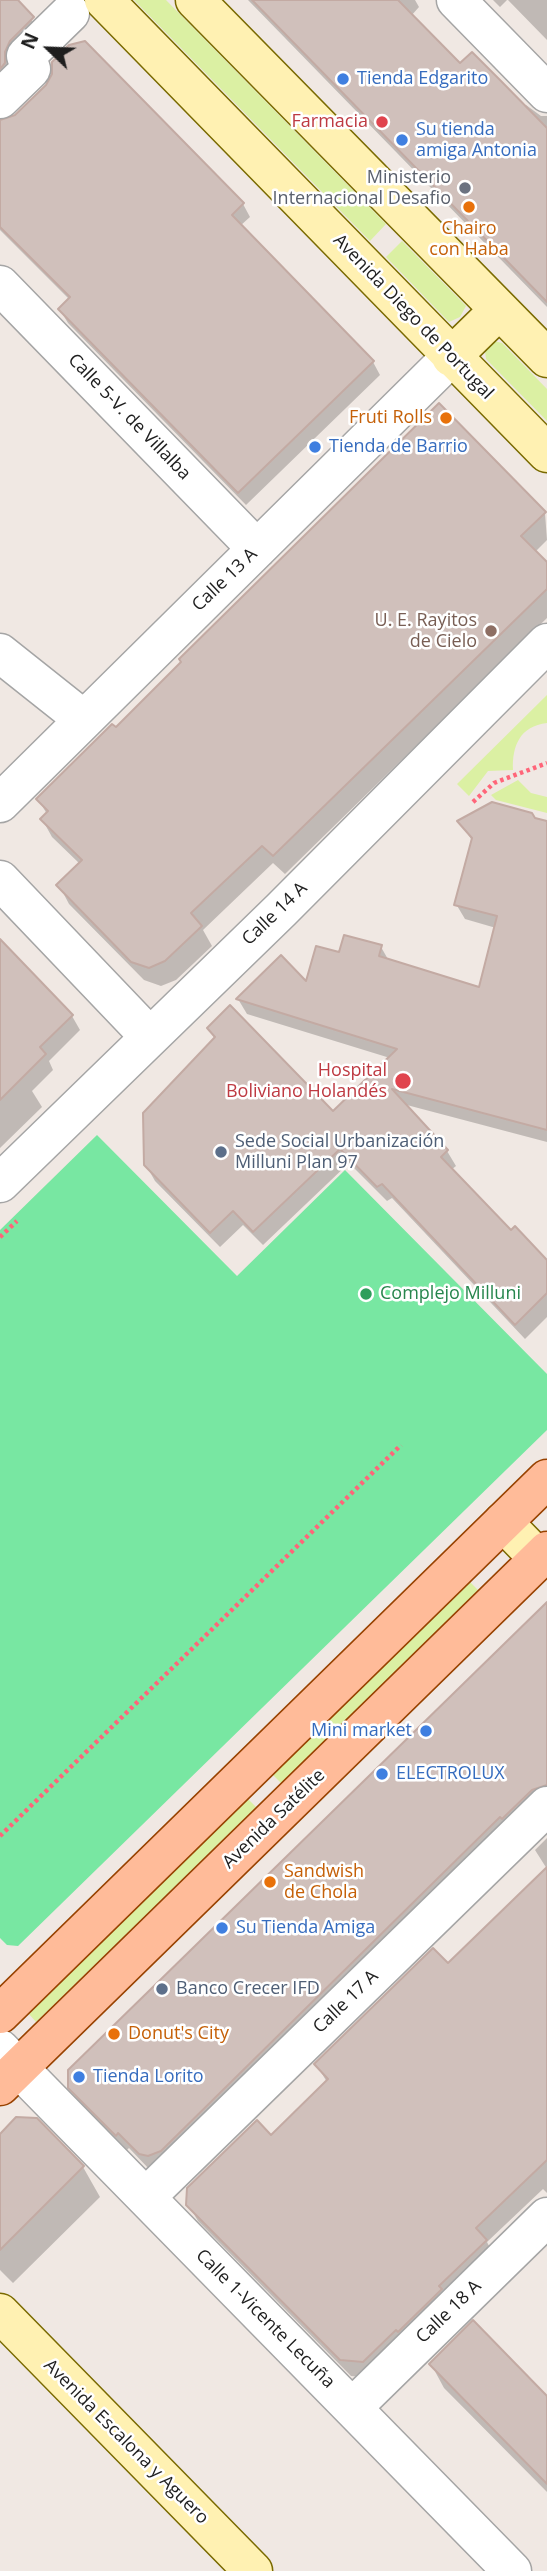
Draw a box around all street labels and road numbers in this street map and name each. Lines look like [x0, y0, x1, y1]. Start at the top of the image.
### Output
street label: Avenida Diego de Portugal [328, 230, 498, 404]
street label: Calle 5-V. de Villalba [63, 349, 195, 485]
street label: Calle 13 A [188, 544, 262, 616]
street label: Calle 14 A [238, 878, 312, 950]
street label: Avenida Satélite [218, 1765, 330, 1873]
street label: Calle 17 A [309, 1966, 383, 2038]
street label: Calle 1-Vicente Lecuña [191, 2245, 339, 2393]
street label: Calle 18 A [412, 2276, 486, 2348]
street label: Avenida Escalona y Aguero [39, 2355, 213, 2529]

